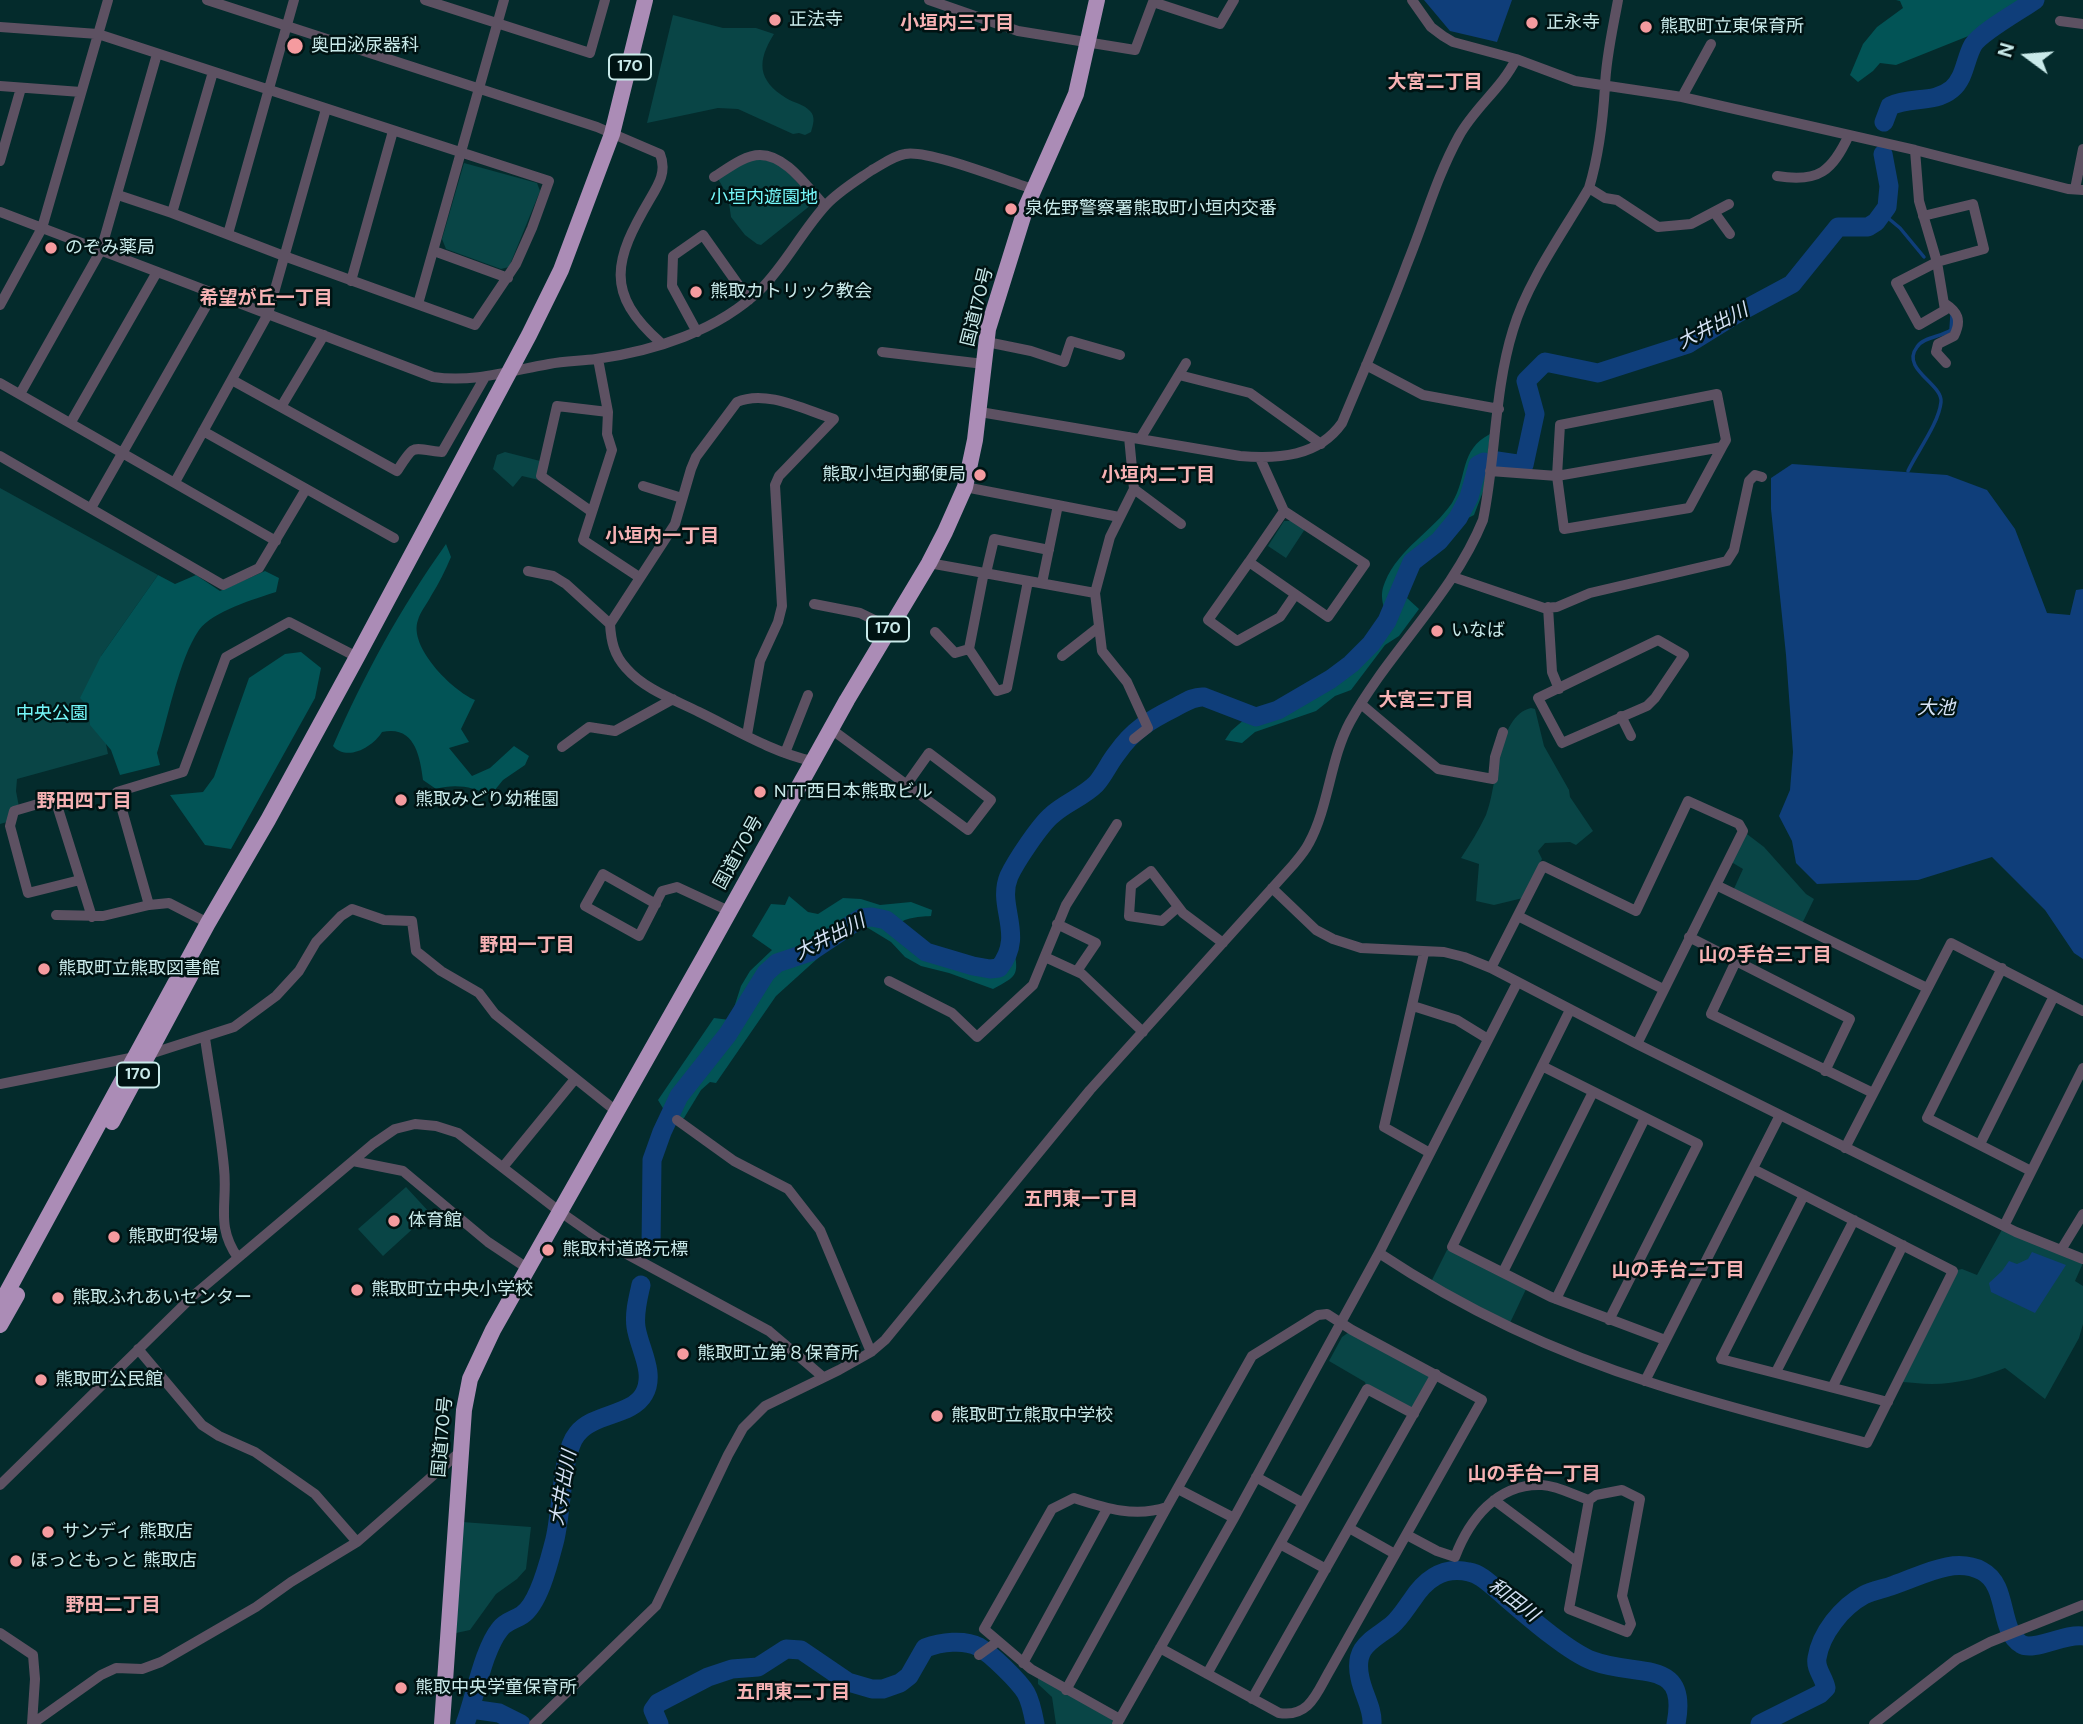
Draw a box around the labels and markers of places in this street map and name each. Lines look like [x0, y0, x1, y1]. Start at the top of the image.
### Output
place label: 正法寺 [789, 9, 843, 31]
marker: 正法寺 [767, 12, 783, 28]
place label: 正永寺 [1546, 12, 1600, 34]
marker: 正永寺 [1524, 15, 1540, 31]
place label: 熊取町立東保育所 [1660, 16, 1804, 38]
marker: 熊取町立東保育所 [1638, 19, 1654, 35]
place label: 奥田泌尿器科 [311, 35, 419, 57]
marker: 奥田泌尿器科 [285, 36, 305, 56]
place label: 泉佐野警察署熊取町小垣内交番 [1025, 198, 1277, 220]
marker: 泉佐野警察署熊取町小垣内交番 [1003, 201, 1019, 217]
place label: のぞみ薬局 [65, 237, 155, 259]
marker: のぞみ薬局 [43, 240, 59, 256]
place label: 熊取カトリック教会 [710, 281, 872, 303]
marker: 熊取カトリック教会 [688, 284, 704, 300]
place label: 熊取小垣内郵便局 [822, 464, 966, 486]
marker: 熊取小垣内郵便局 [972, 467, 988, 483]
place label: いなば [1451, 620, 1505, 642]
marker: いなば [1429, 623, 1445, 639]
place label: NTT西日本熊取ビル [774, 781, 933, 803]
marker: NTT西日本熊取ビル [752, 784, 768, 800]
place label: 熊取みどり幼稚園 [415, 789, 559, 811]
marker: 熊取みどり幼稚園 [393, 792, 409, 808]
place label: 熊取町立熊取図書館 [58, 958, 220, 980]
marker: 熊取町立熊取図書館 [36, 961, 52, 977]
place label: 体育館 [408, 1210, 462, 1232]
marker: 体育館 [386, 1213, 402, 1229]
place label: 熊取町役場 [128, 1226, 218, 1248]
marker: 熊取町役場 [106, 1229, 122, 1245]
place label: 熊取村道路元標 [562, 1239, 688, 1261]
marker: 熊取村道路元標 [540, 1242, 556, 1258]
place label: 熊取町立中央小学校 [371, 1279, 533, 1301]
marker: 熊取町立中央小学校 [349, 1282, 365, 1298]
place label: 熊取ふれあいセンター [72, 1287, 252, 1309]
marker: 熊取ふれあいセンター [50, 1290, 66, 1306]
place label: 熊取町立第８保育所 [697, 1343, 859, 1365]
marker: 熊取町立第８保育所 [675, 1346, 691, 1362]
place label: 熊取町公民館 [55, 1369, 163, 1391]
marker: 熊取町公民館 [33, 1372, 49, 1388]
place label: 熊取町立熊取中学校 [951, 1405, 1113, 1427]
marker: 熊取町立熊取中学校 [929, 1408, 945, 1424]
place label: サンディ 熊取店 [62, 1521, 193, 1543]
marker: サンディ 熊取店 [40, 1524, 56, 1540]
place label: ほっともっと 熊取店 [30, 1550, 197, 1572]
marker: ほっともっと 熊取店 [8, 1553, 24, 1569]
place label: 熊取中央学童保育所 [415, 1677, 577, 1699]
marker: 熊取中央学童保育所 [393, 1680, 409, 1696]

